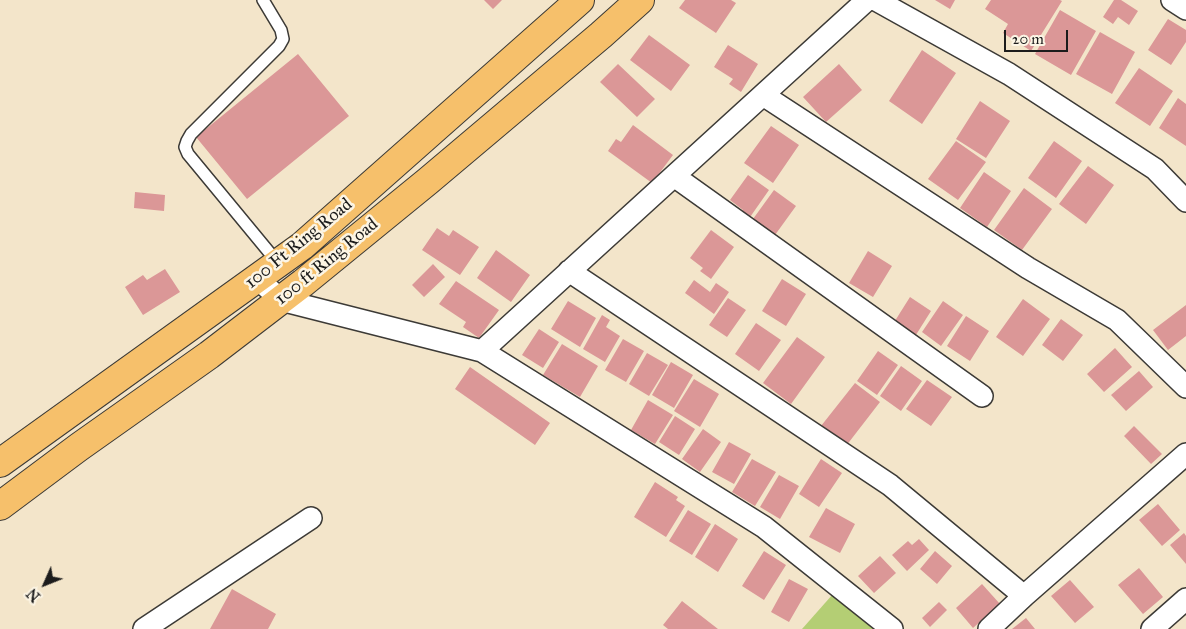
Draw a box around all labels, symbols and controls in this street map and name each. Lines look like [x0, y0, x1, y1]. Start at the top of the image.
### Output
scale bar [1006, 20, 1070, 52]
text: 20 m [1012, 30, 1044, 48]
street label: 100 Ft Ring Road [241, 194, 357, 294]
street label: 100 ft Ring Road [271, 214, 383, 310]
north arrow [20, 559, 70, 609]
text: N [24, 585, 44, 605]

